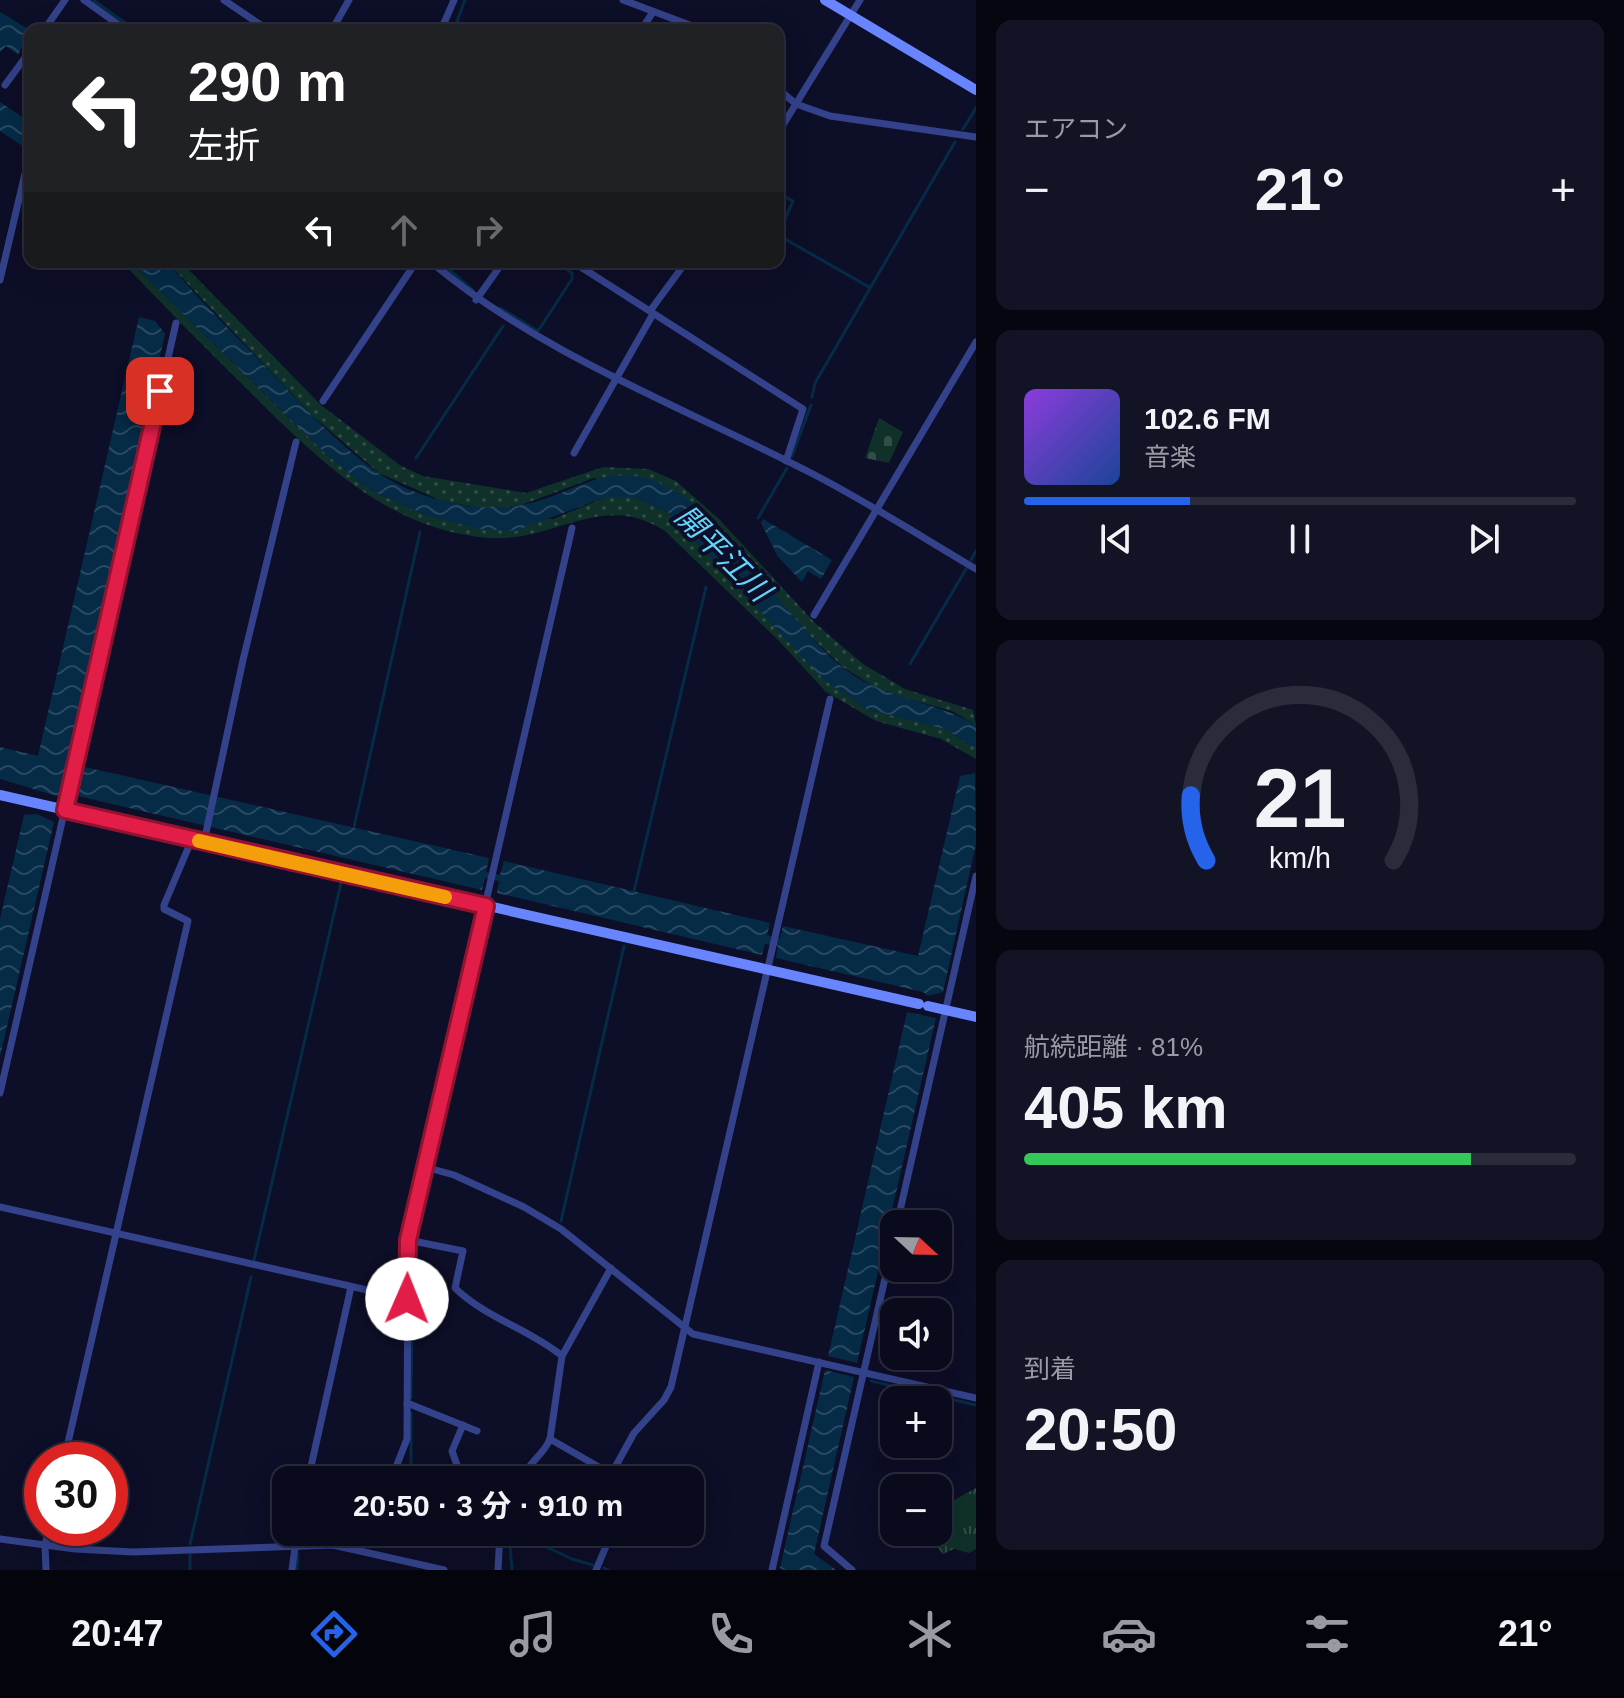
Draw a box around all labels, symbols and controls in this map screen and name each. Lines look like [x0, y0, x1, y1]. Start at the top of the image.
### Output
text: 290 m [188, 50, 347, 113]
icon: left [56, 56, 160, 160]
text: エアコン [1024, 114, 1128, 144]
text: 左折 [188, 125, 260, 166]
text: 21° [1255, 156, 1345, 223]
text: − [1024, 165, 1050, 214]
text: + [1550, 165, 1576, 214]
icon: left [298, 208, 342, 252]
icon: ahead [382, 208, 426, 252]
icon: right [466, 208, 510, 252]
pin [126, 357, 194, 425]
icon: arrive [138, 369, 182, 413]
text: 102.6 FM [1144, 402, 1271, 435]
text: 音楽 [1144, 442, 1196, 472]
water label: 開平江川 [669, 499, 779, 609]
icon: previous [1094, 517, 1138, 561]
icon: pause [1278, 517, 1322, 561]
icon: next [1462, 517, 1506, 561]
text: 21 [1254, 752, 1346, 845]
text: km/h [1269, 842, 1331, 874]
text: 航続距離 · 81% [1024, 1032, 1203, 1062]
text: 405 km [1024, 1074, 1228, 1141]
north arrow [880, 1210, 952, 1282]
map controls [880, 1210, 952, 1546]
position arrow [365, 1257, 449, 1341]
button: sound [880, 1298, 952, 1370]
text: 到着 [1024, 1354, 1076, 1384]
button: + [880, 1386, 952, 1458]
text: 20:50 [1024, 1396, 1177, 1463]
speed limit sign: 30 [24, 1442, 128, 1546]
button: − [880, 1474, 952, 1546]
text: 20:50 · 3 分 · 910 m [353, 1489, 623, 1522]
icon: directions [306, 1606, 362, 1662]
icon: music [505, 1606, 561, 1662]
icon: phone [703, 1606, 759, 1662]
icon: climate [902, 1606, 958, 1662]
icon: car [1101, 1606, 1157, 1662]
icon: filters [1299, 1606, 1355, 1662]
text: 20:47 [71, 1613, 163, 1654]
text: 21° [1498, 1613, 1553, 1654]

